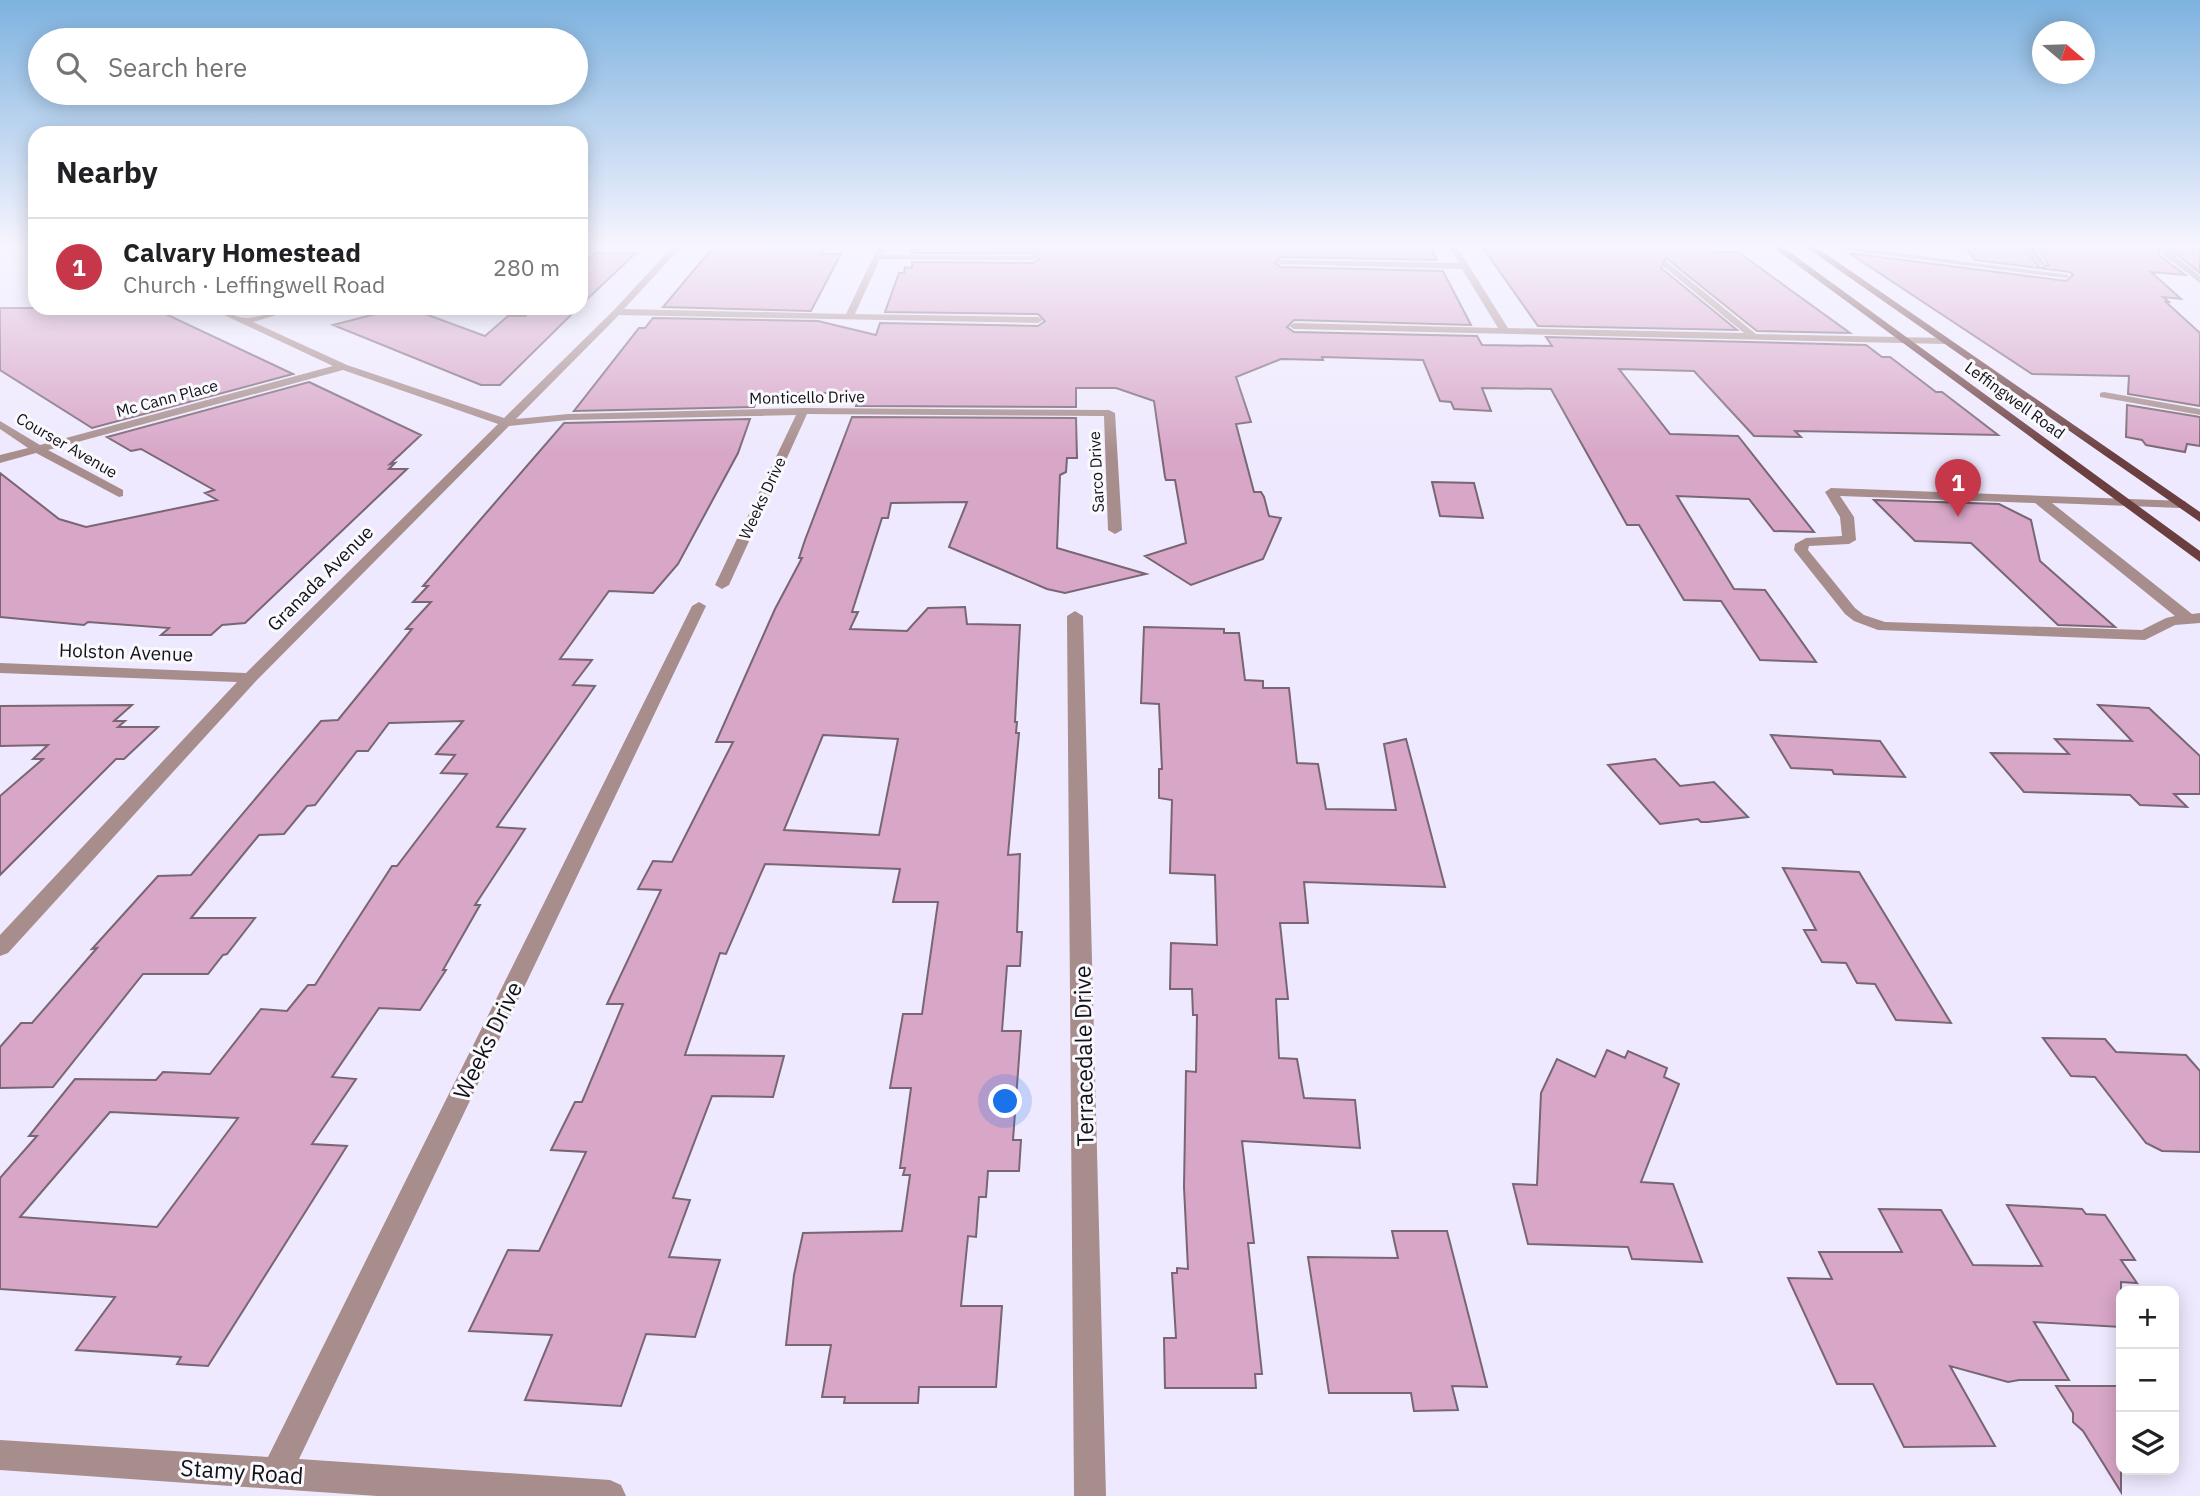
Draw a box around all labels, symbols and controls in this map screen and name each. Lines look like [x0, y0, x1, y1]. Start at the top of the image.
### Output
north arrow [2032, 21, 2095, 84]
search box [28, 28, 588, 105]
icon: search [52, 48, 90, 86]
text: Search here [108, 50, 247, 84]
text: Nearby [56, 152, 158, 191]
text: Calvary Homestead [123, 235, 361, 269]
text: 1 [72, 252, 86, 282]
text: 280 m [493, 252, 560, 282]
text: Church · Leffingwell Road [123, 269, 385, 299]
street label: Leffingwell Road [1961, 357, 2069, 443]
street label: Mc Cann Place [114, 375, 220, 421]
street label: Monticello Drive [749, 386, 865, 408]
street label: Courser Avenue [13, 408, 121, 482]
street label: Sarco Drive [1084, 431, 1108, 513]
street label: Weeks Drive [734, 453, 790, 542]
pin: 1 [1935, 459, 1981, 517]
street label: Granada Avenue [262, 520, 378, 636]
street label: Holston Avenue [58, 638, 194, 666]
street label: Terracedale Drive [1066, 965, 1100, 1147]
street label: Weeks Drive [446, 976, 528, 1104]
your location [988, 1084, 1022, 1118]
map controls [2116, 1286, 2179, 1475]
button: + [2116, 1286, 2179, 1349]
button: − [2116, 1349, 2179, 1412]
button: layers [2116, 1412, 2179, 1475]
street label: Stamy Road [179, 1452, 305, 1490]

